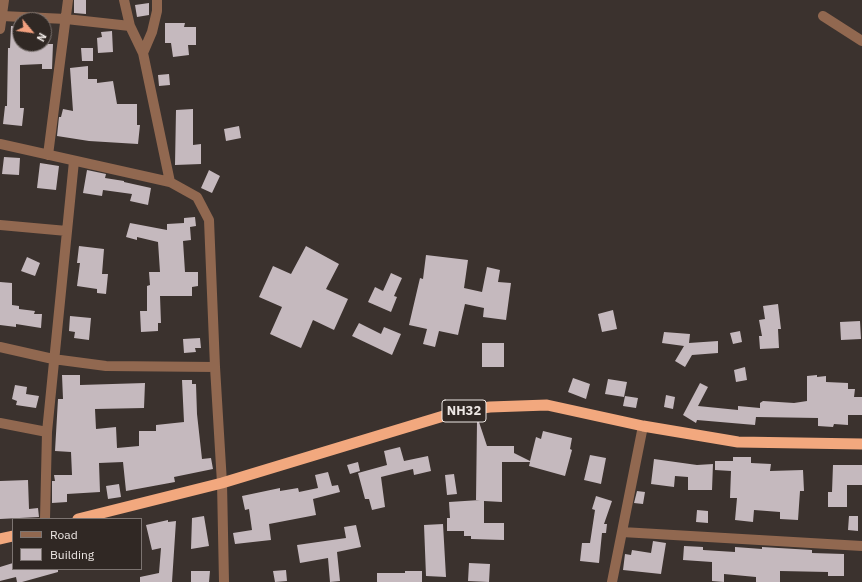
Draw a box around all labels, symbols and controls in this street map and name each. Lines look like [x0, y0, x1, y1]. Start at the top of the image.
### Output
north arrow [12, 12, 52, 52]
text: N [34, 30, 50, 44]
road number: NH32 [442, 400, 486, 422]
legend [12, 518, 142, 570]
text: Road [50, 527, 78, 542]
text: Building [50, 547, 94, 562]

